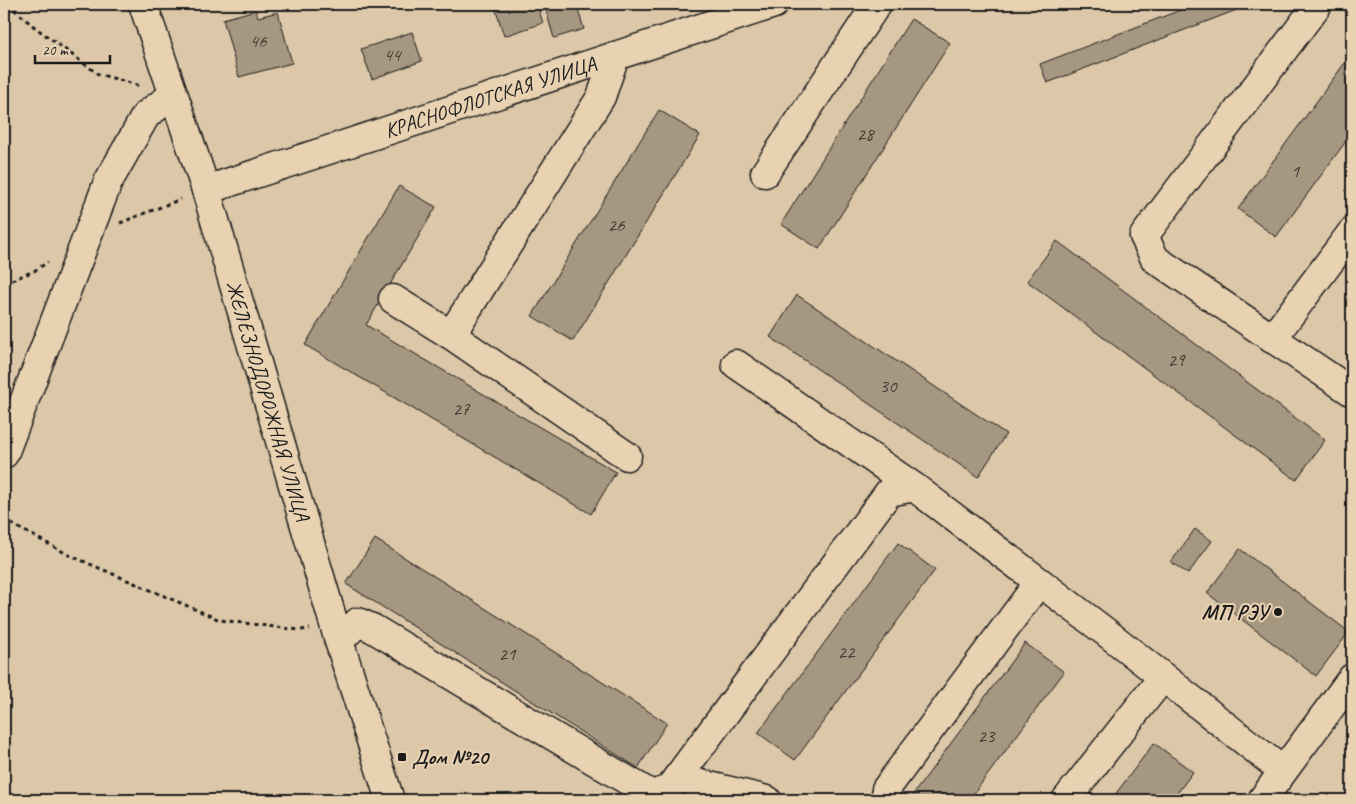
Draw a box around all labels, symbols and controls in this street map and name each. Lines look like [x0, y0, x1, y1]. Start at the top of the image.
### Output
house number: 46 [249, 29, 268, 53]
scale bar [35, 32, 110, 64]
text: 20 m [42, 41, 69, 60]
house number: 44 [383, 43, 403, 67]
street label: КРАСНОФЛОТСКАЯ УЛИЦА [381, 50, 600, 144]
house number: 28 [856, 122, 876, 146]
house number: 1 [1291, 159, 1301, 183]
house number: 26 [607, 213, 626, 237]
street label: ЖЕЛЕЗНОДОРОЖНАЯ УЛИЦА [220, 277, 316, 525]
house number: 29 [1167, 348, 1186, 372]
house number: 30 [879, 374, 898, 398]
house number: 27 [452, 397, 471, 421]
place label: МП РЭУ [1202, 599, 1272, 625]
marker: МП РЭУ [1272, 606, 1284, 618]
house number: 22 [837, 640, 856, 664]
house number: 21 [498, 642, 517, 666]
house number: 23 [977, 724, 996, 748]
place label: Дом №20 [412, 744, 490, 770]
marker: Дом №20 [396, 751, 408, 763]

